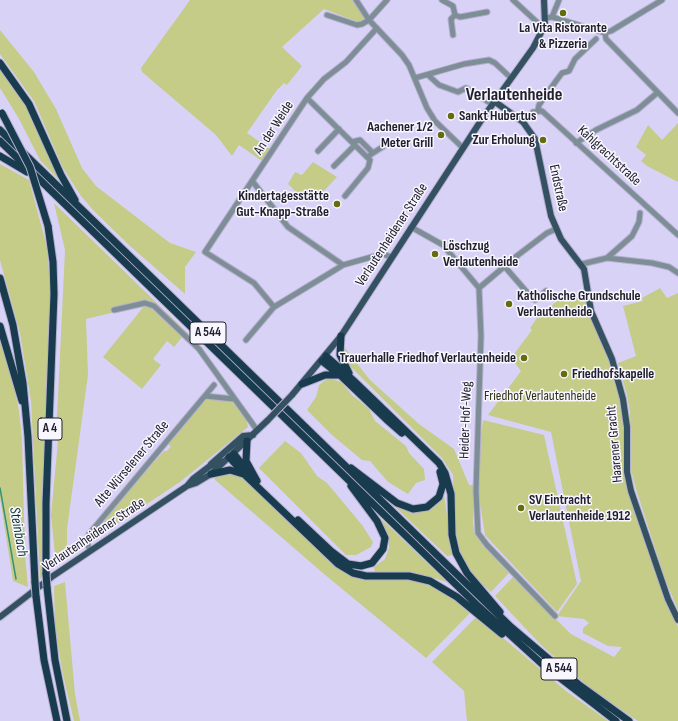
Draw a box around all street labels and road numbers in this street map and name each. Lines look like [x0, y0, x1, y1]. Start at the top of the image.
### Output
street label: An der Weide [250, 98, 298, 158]
street label: Kahlgrachtstraße [574, 122, 644, 190]
street label: Endstraße [545, 163, 571, 213]
street label: Verlautenheidener Straße [352, 180, 432, 290]
road number: A 544 [190, 322, 226, 344]
street label: Heider-Hof-Weg [456, 381, 476, 459]
street label: Haarener Gracht [603, 405, 627, 483]
road number: A 4 [38, 418, 62, 440]
street label: Alte Würselener Straße [91, 418, 173, 510]
street label: Verlautenheidener Straße [40, 495, 148, 575]
road number: A 544 [541, 658, 577, 680]

